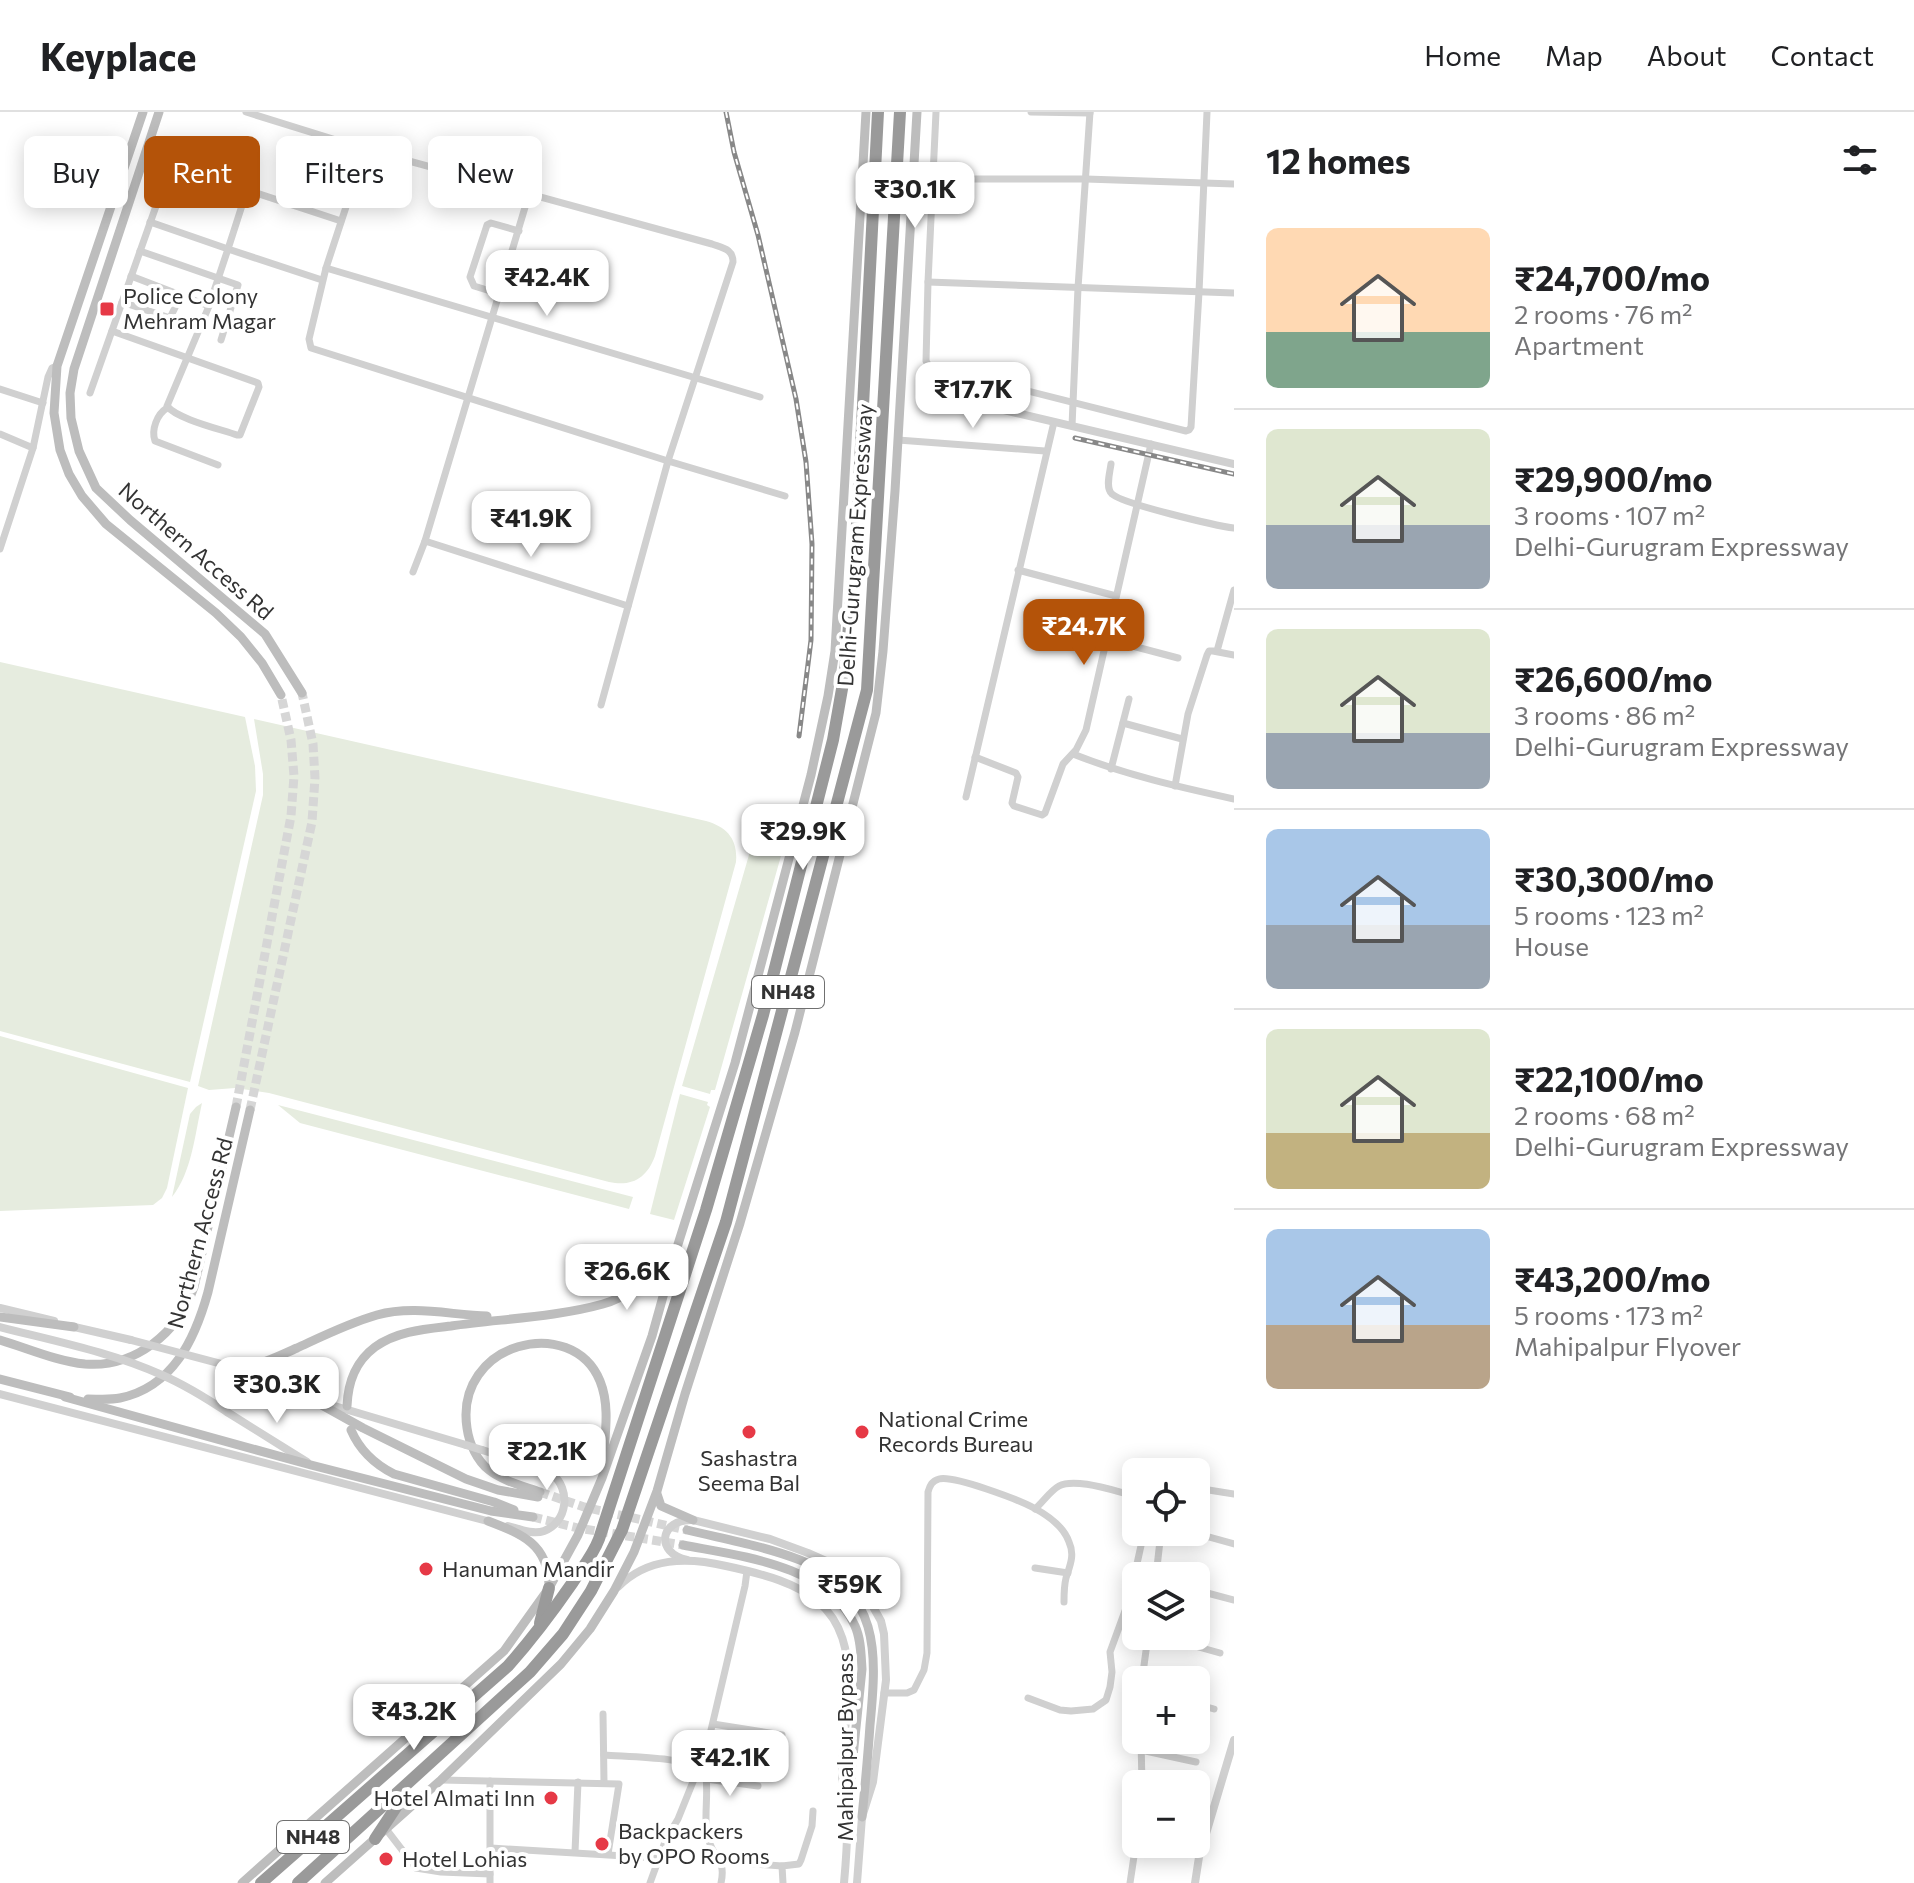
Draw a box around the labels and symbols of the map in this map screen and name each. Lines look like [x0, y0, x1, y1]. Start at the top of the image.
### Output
pin: ₹30.1K [850, 162, 980, 230]
pin: ₹42.4K [482, 250, 612, 318]
place label: Police Colony Mehram Magar [123, 282, 276, 334]
marker: Police Colony Mehram Magar [98, 300, 116, 318]
pin: ₹17.7K [908, 362, 1038, 430]
street label: Delhi-Gurugram Expressway [831, 403, 878, 687]
street label: Northern Access Rd [113, 476, 279, 625]
pin: ₹41.9K [466, 491, 596, 559]
pin: ₹24.7K [1019, 599, 1149, 667]
pin: ₹29.9K [738, 804, 868, 872]
road number: NH48 [752, 976, 824, 1008]
street label: Northern Access Rd [161, 1135, 238, 1331]
pin: ₹26.6K [562, 1244, 692, 1312]
pin: ₹30.3K [212, 1357, 342, 1425]
place label: National Crime Records Bureau [878, 1405, 1033, 1457]
marker: Sashastra Seema Bal [740, 1423, 758, 1441]
marker: National Crime Records Bureau [853, 1423, 871, 1441]
pin: ₹22.1K [482, 1424, 612, 1492]
place label: Sashastra Seema Bal [698, 1444, 800, 1496]
place label: Hanuman Mandir [442, 1555, 615, 1582]
pin: ₹59K [803, 1557, 897, 1625]
marker: Hanuman Mandir [417, 1560, 435, 1578]
street label: Mahipalpur Bypass [831, 1653, 858, 1842]
pin: ₹43.2K [349, 1684, 479, 1752]
pin: ₹42.1K [665, 1730, 795, 1798]
place label: Hotel Almati Inn [374, 1784, 535, 1811]
marker: Hotel Almati Inn [542, 1789, 560, 1807]
place label: Backpackers by OPO Rooms [618, 1817, 770, 1869]
road number: NH48 [277, 1821, 349, 1853]
marker: Backpackers by OPO Rooms [593, 1835, 611, 1853]
place label: Hotel Lohias [402, 1845, 527, 1872]
marker: Hotel Lohias [377, 1850, 395, 1868]

